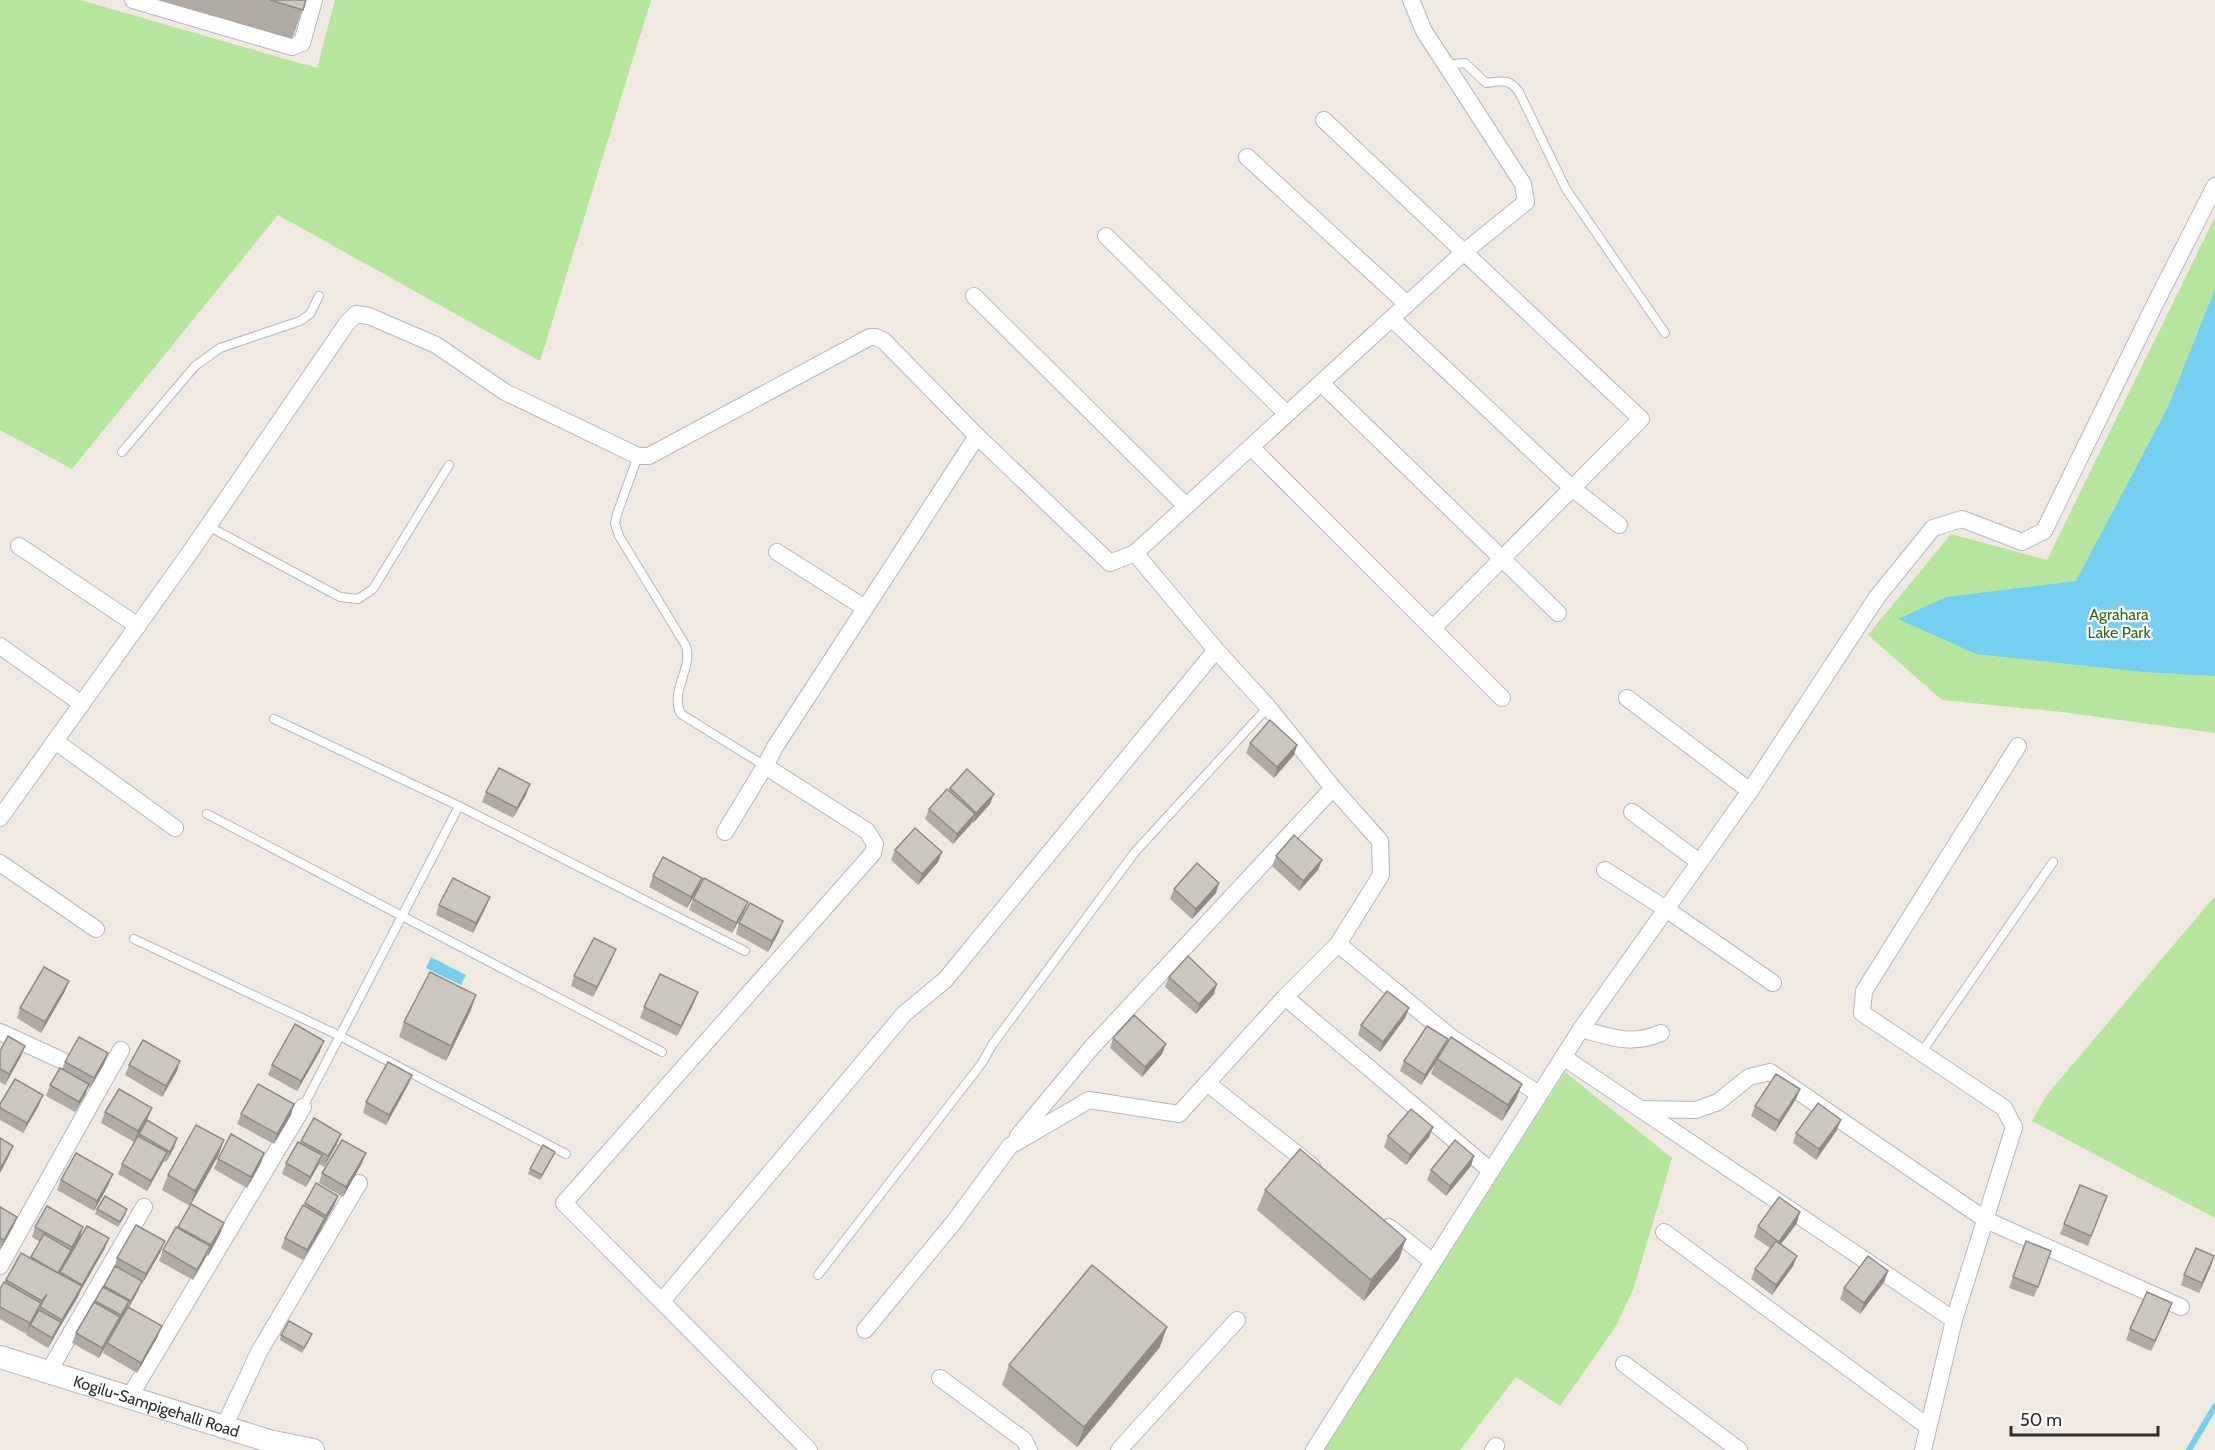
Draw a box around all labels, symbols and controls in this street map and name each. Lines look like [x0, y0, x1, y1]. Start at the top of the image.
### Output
park label: Agrahara Lake Park [2087, 605, 2151, 642]
street label: Kogilu-Sampigehalli Road [71, 1371, 242, 1441]
scale bar [2011, 1399, 2158, 1437]
text: 50 m [2020, 1409, 2062, 1431]

